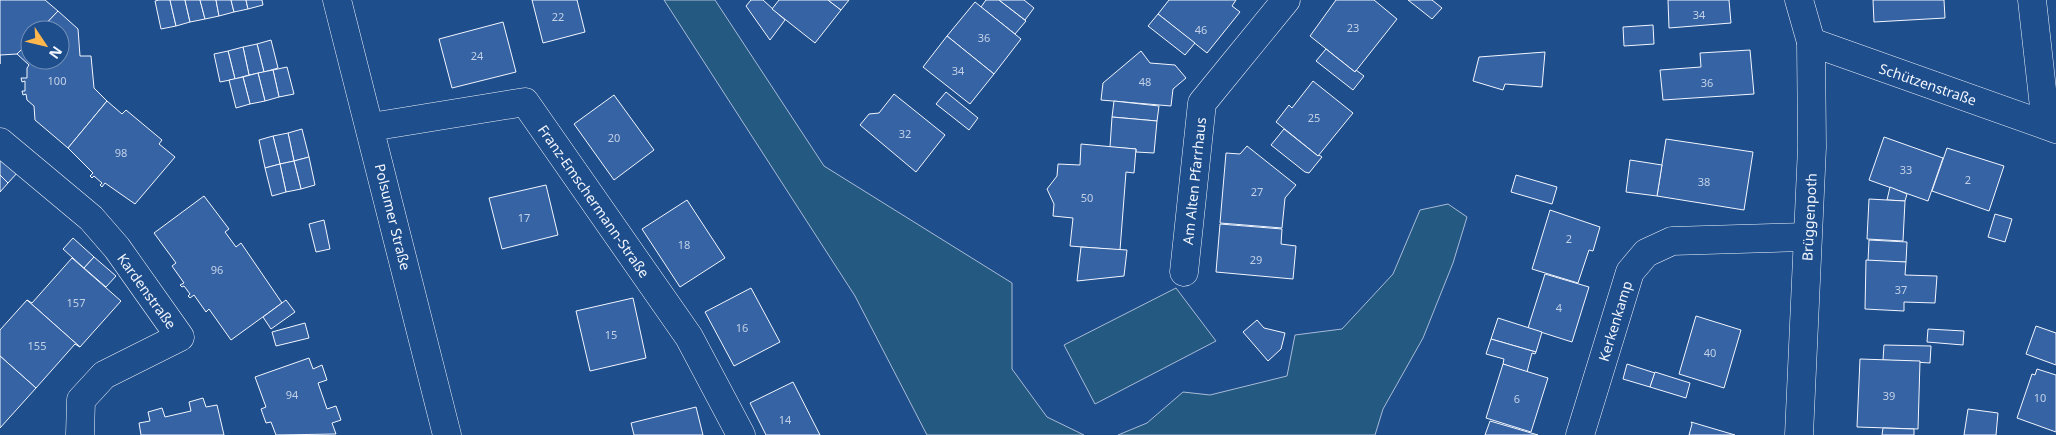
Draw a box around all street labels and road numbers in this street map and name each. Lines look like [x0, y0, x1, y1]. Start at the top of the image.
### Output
street label: Schützenstraße [1877, 58, 1979, 110]
street label: Am Alten Pfarrhaus [1178, 116, 1210, 246]
street label: Franz-Emschermann-Straße [534, 121, 654, 281]
street label: Polsumer Straße [371, 162, 415, 272]
street label: Brüggenpoth [1797, 173, 1821, 261]
street label: Kardenstraße [113, 249, 181, 333]
street label: Kerkenkamp [1594, 278, 1636, 364]

